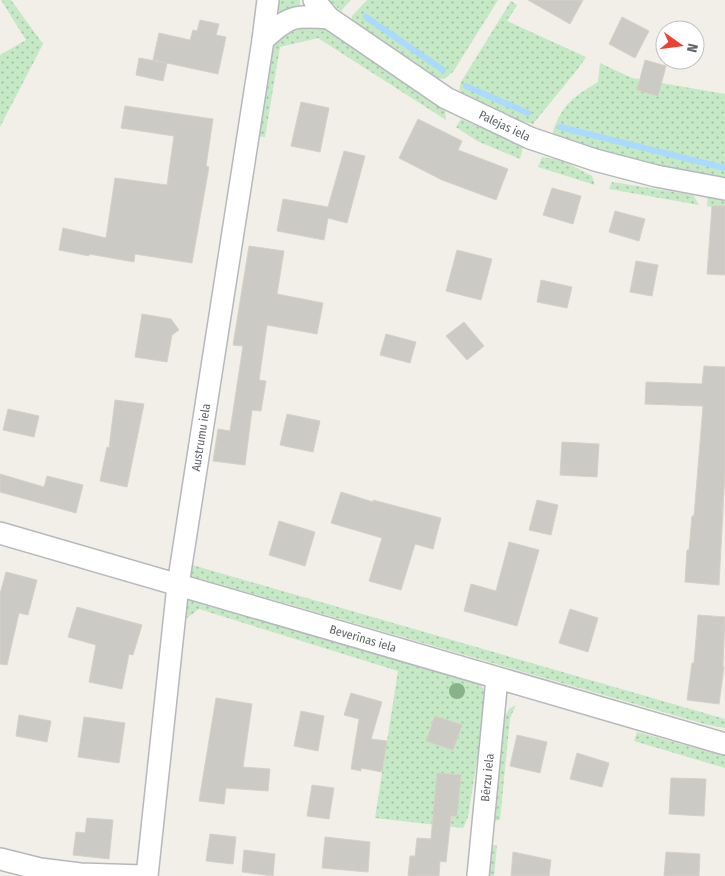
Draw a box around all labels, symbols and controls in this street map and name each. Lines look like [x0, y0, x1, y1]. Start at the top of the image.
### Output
north arrow [655, 20, 705, 70]
text: N [683, 42, 701, 54]
street label: Palejas iela [477, 108, 533, 144]
street label: Austrumu iela [189, 402, 213, 472]
street label: Beverīnas iela [328, 622, 398, 655]
street label: Bērzu iela [478, 753, 497, 802]

